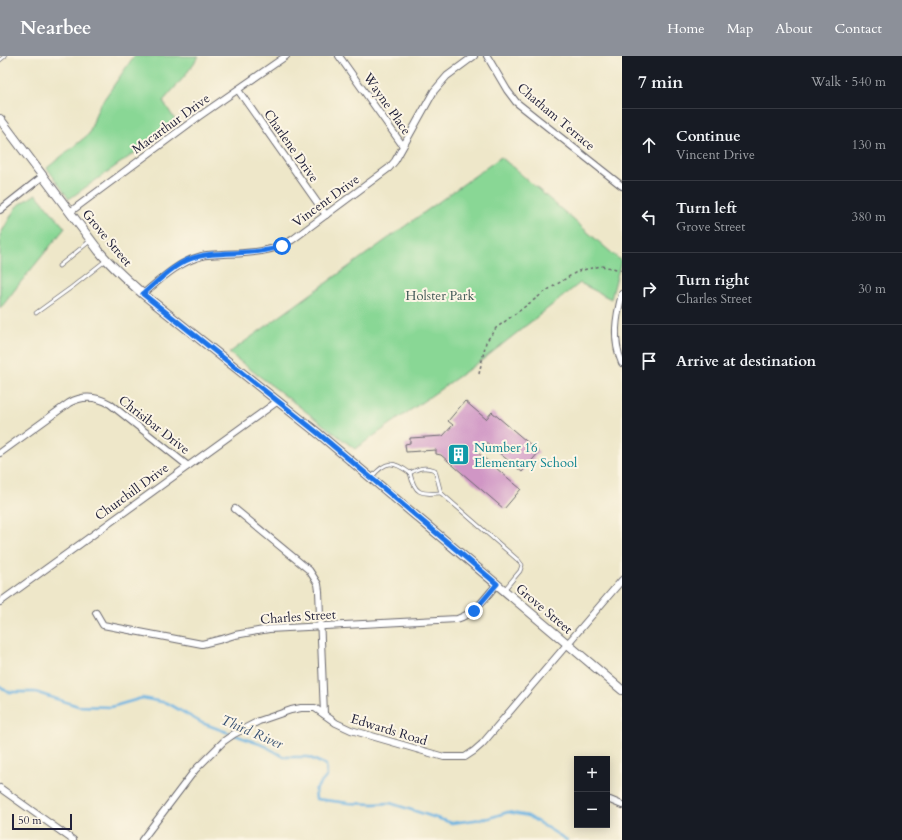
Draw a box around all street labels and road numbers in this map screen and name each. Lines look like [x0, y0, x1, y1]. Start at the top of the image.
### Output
street label: Wayne Place [358, 68, 415, 139]
street label: Chatham Terrace [513, 79, 599, 155]
street label: Macarthur Drive [128, 90, 214, 158]
street label: Charlene Drive [259, 106, 323, 186]
street label: Vincent Drive [289, 170, 363, 231]
street label: Grove Street [78, 206, 136, 270]
street label: Chrisibar Drive [115, 392, 193, 459]
street label: Churchill Drive [91, 459, 173, 525]
street label: Grove Street [512, 580, 576, 638]
street label: Charles Street [260, 605, 336, 629]
street label: Edwards Road [349, 710, 430, 750]

